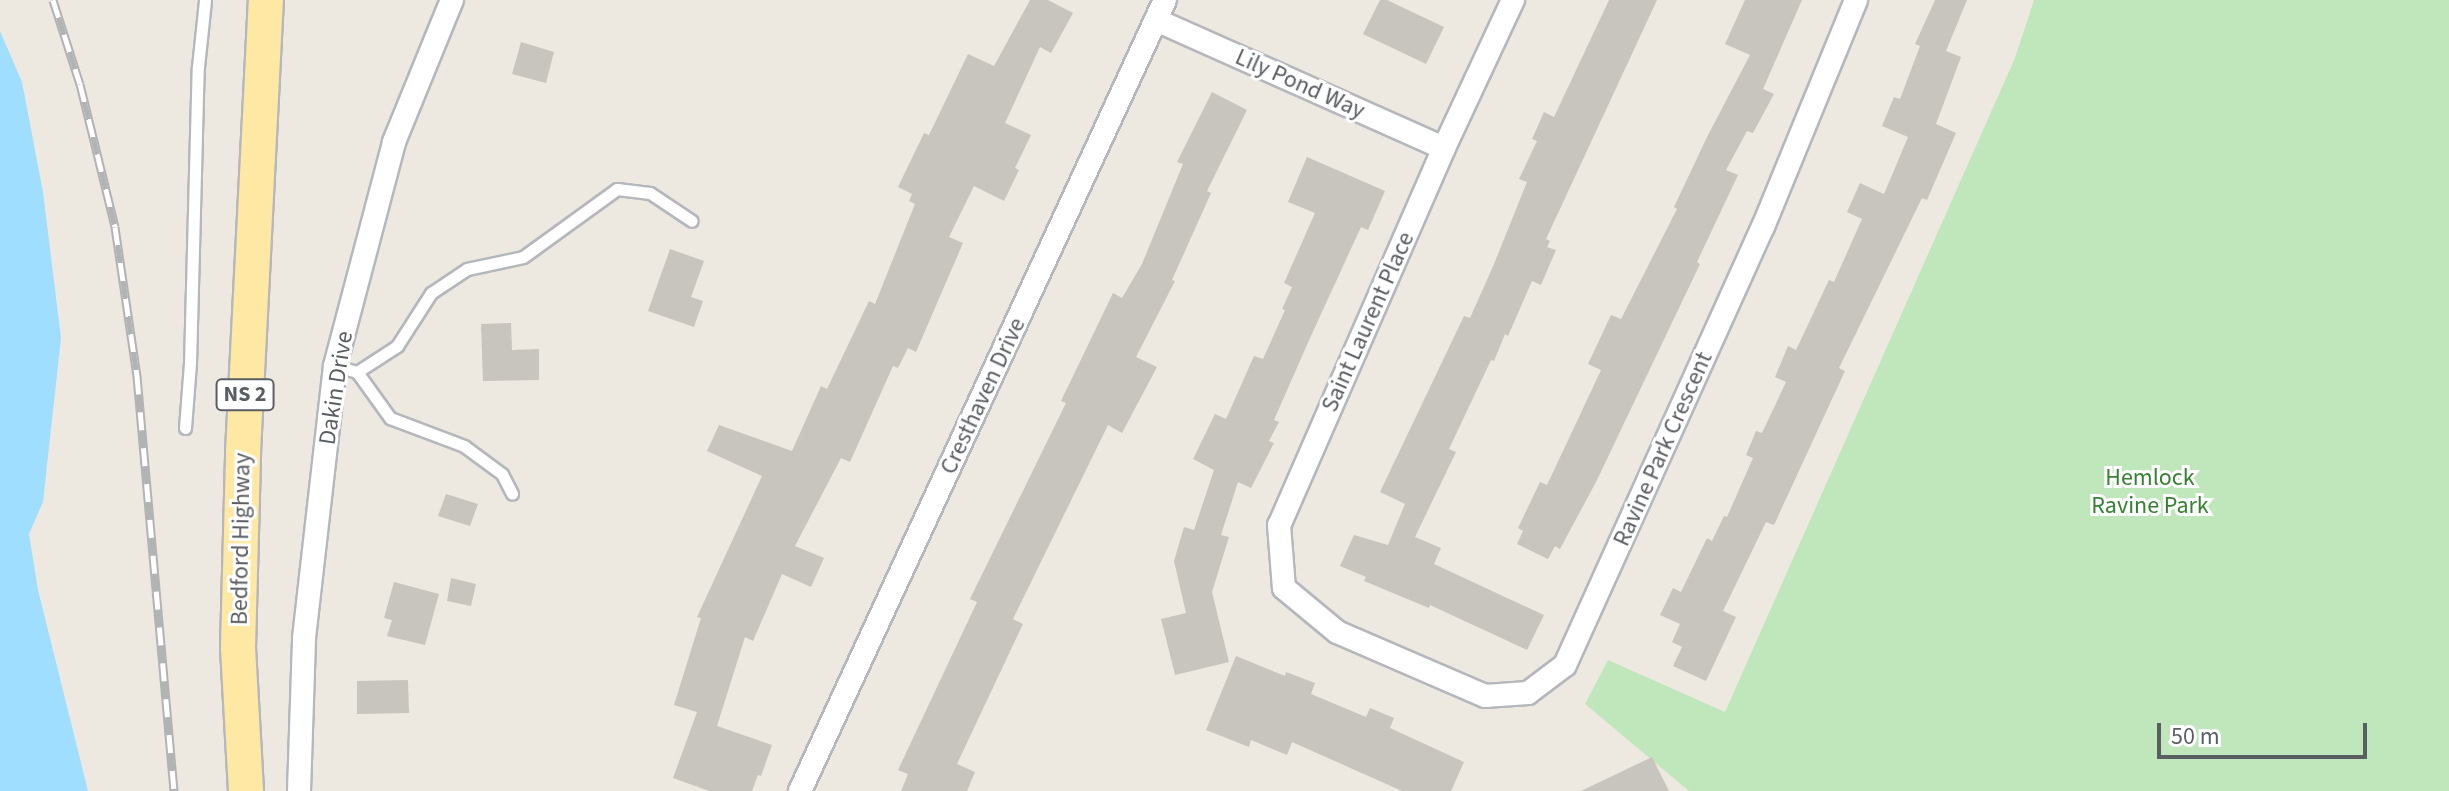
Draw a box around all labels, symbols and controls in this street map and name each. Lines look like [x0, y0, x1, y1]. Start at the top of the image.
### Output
street label: Lily Pond Way [1231, 43, 1369, 125]
street label: Saint Laurent Place [1315, 228, 1421, 416]
street label: Cresthaven Drive [934, 313, 1032, 479]
street label: Dakin Drive [313, 329, 359, 447]
street label: Ravine Park Crescent [1607, 347, 1719, 551]
road number: NS 2 [215, 377, 275, 413]
street label: Bedford Highway [225, 453, 257, 625]
park label: Hemlock Ravine Park [2091, 464, 2209, 520]
scale bar [2161, 707, 2371, 757]
text: 50 m [2171, 719, 2220, 754]

